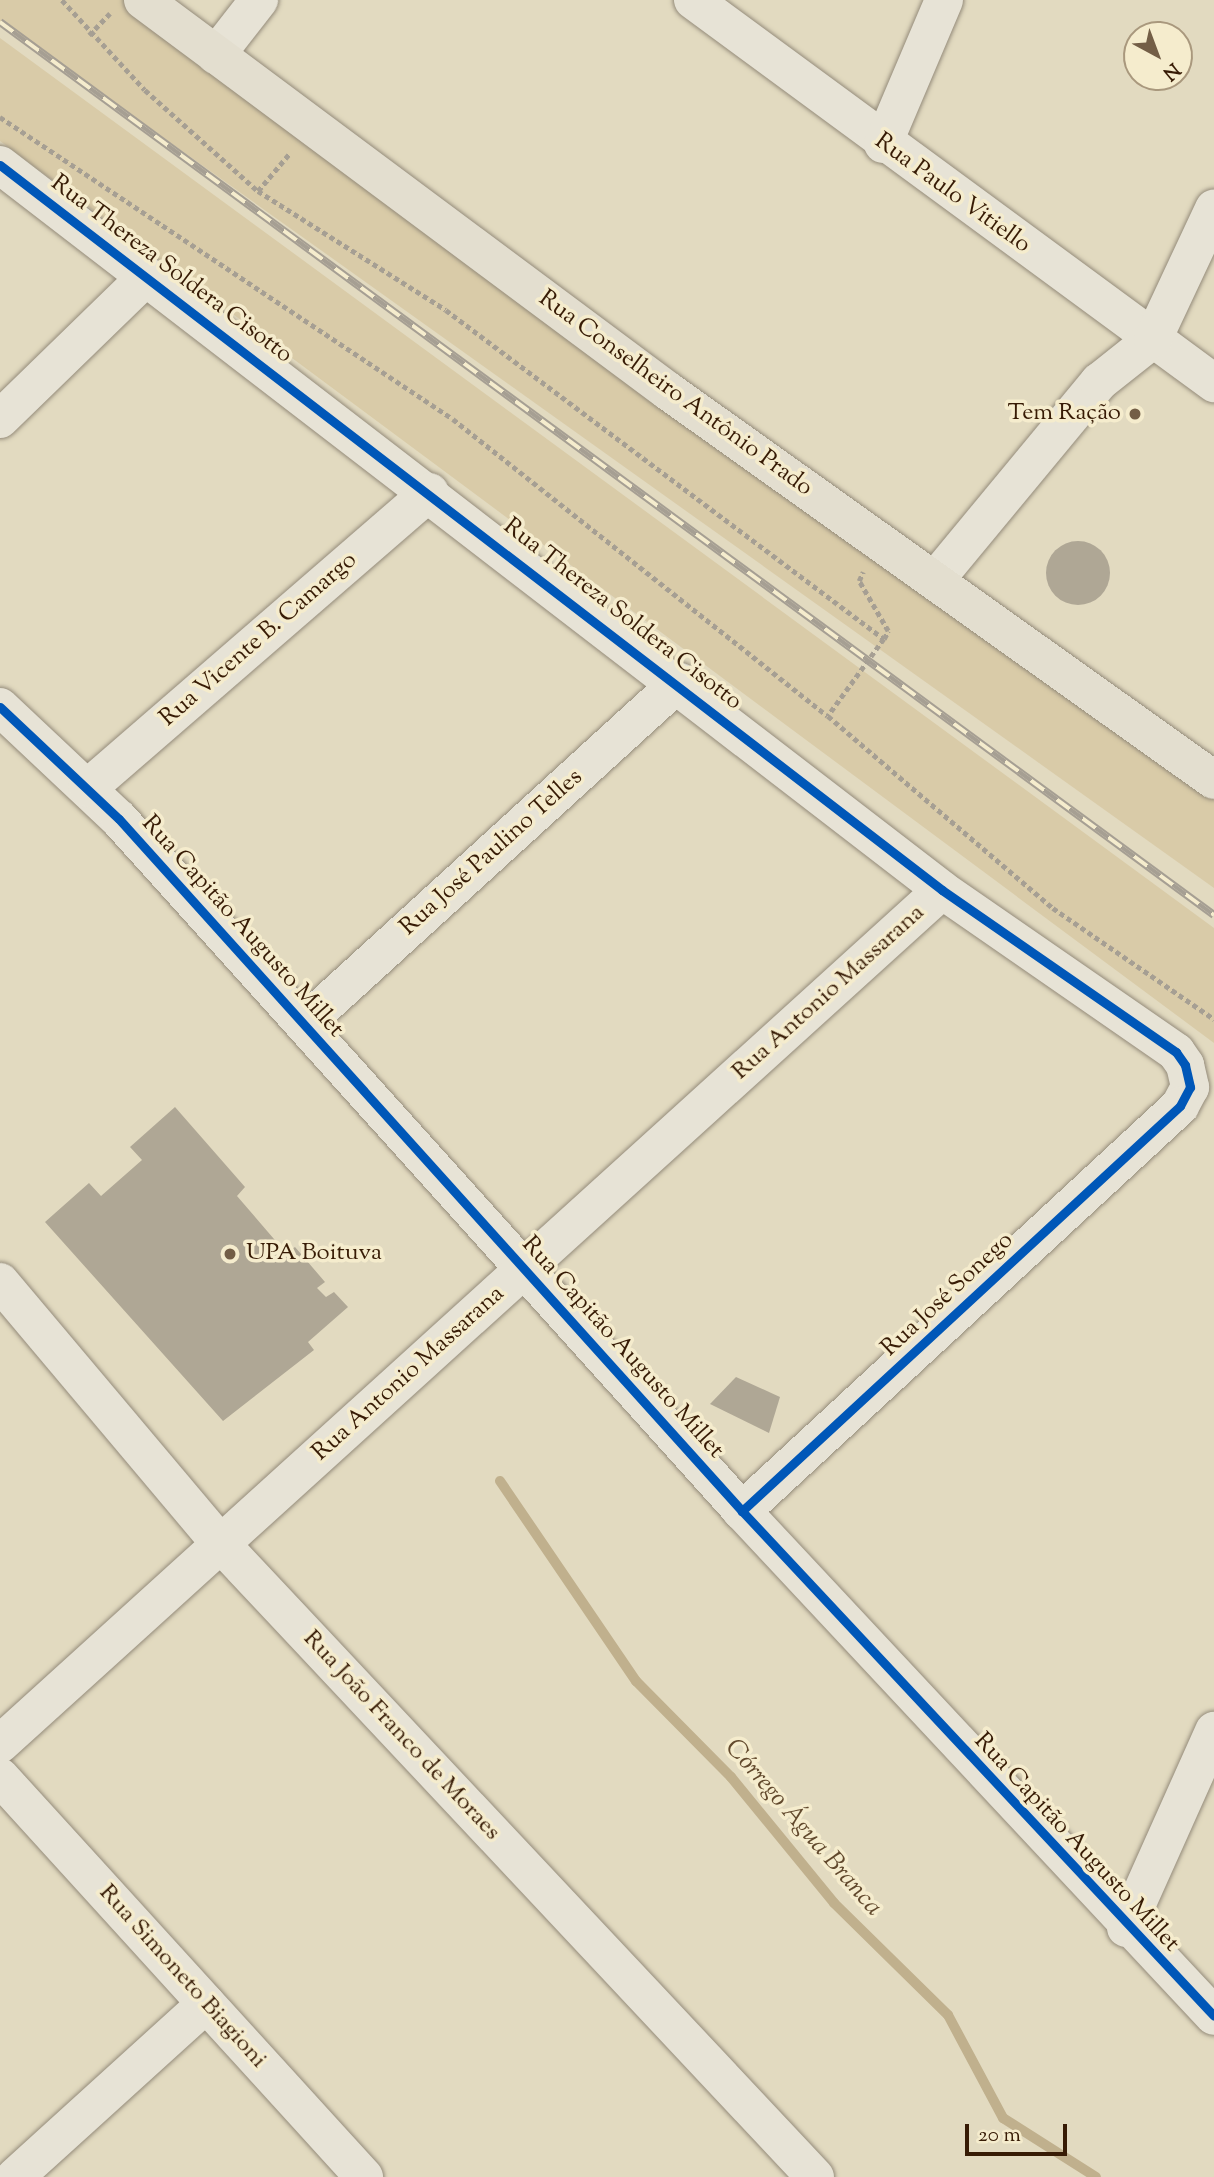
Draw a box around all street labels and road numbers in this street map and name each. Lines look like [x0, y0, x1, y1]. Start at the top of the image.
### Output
street label: Rua Paulo Vitiello [868, 128, 1036, 260]
street label: Rua Thereza Soldera Cisotto [44, 170, 298, 370]
street label: Rua Conselheiro Antônio Prado [532, 285, 818, 503]
street label: Rua Thereza Soldera Cisotto [497, 513, 747, 717]
street label: Rua Vicente B. Camargo [155, 547, 363, 733]
street label: Rua José Paulino Telles [395, 764, 589, 942]
street label: Rua Capitão Augusto Millet [135, 810, 349, 1044]
street label: Rua Antonio Massarana [727, 899, 931, 1087]
street label: Rua José Sonego [876, 1227, 1020, 1363]
street label: Rua Capitão Augusto Millet [515, 1231, 729, 1465]
street label: Rua Antonio Massarana [307, 1280, 511, 1468]
street label: Rua João Franco de Moraes [296, 1625, 506, 1847]
street label: Rua Capitão Augusto Millet [967, 1728, 1185, 1958]
street label: Rua Simoneto Biagioni [92, 1879, 272, 2075]

